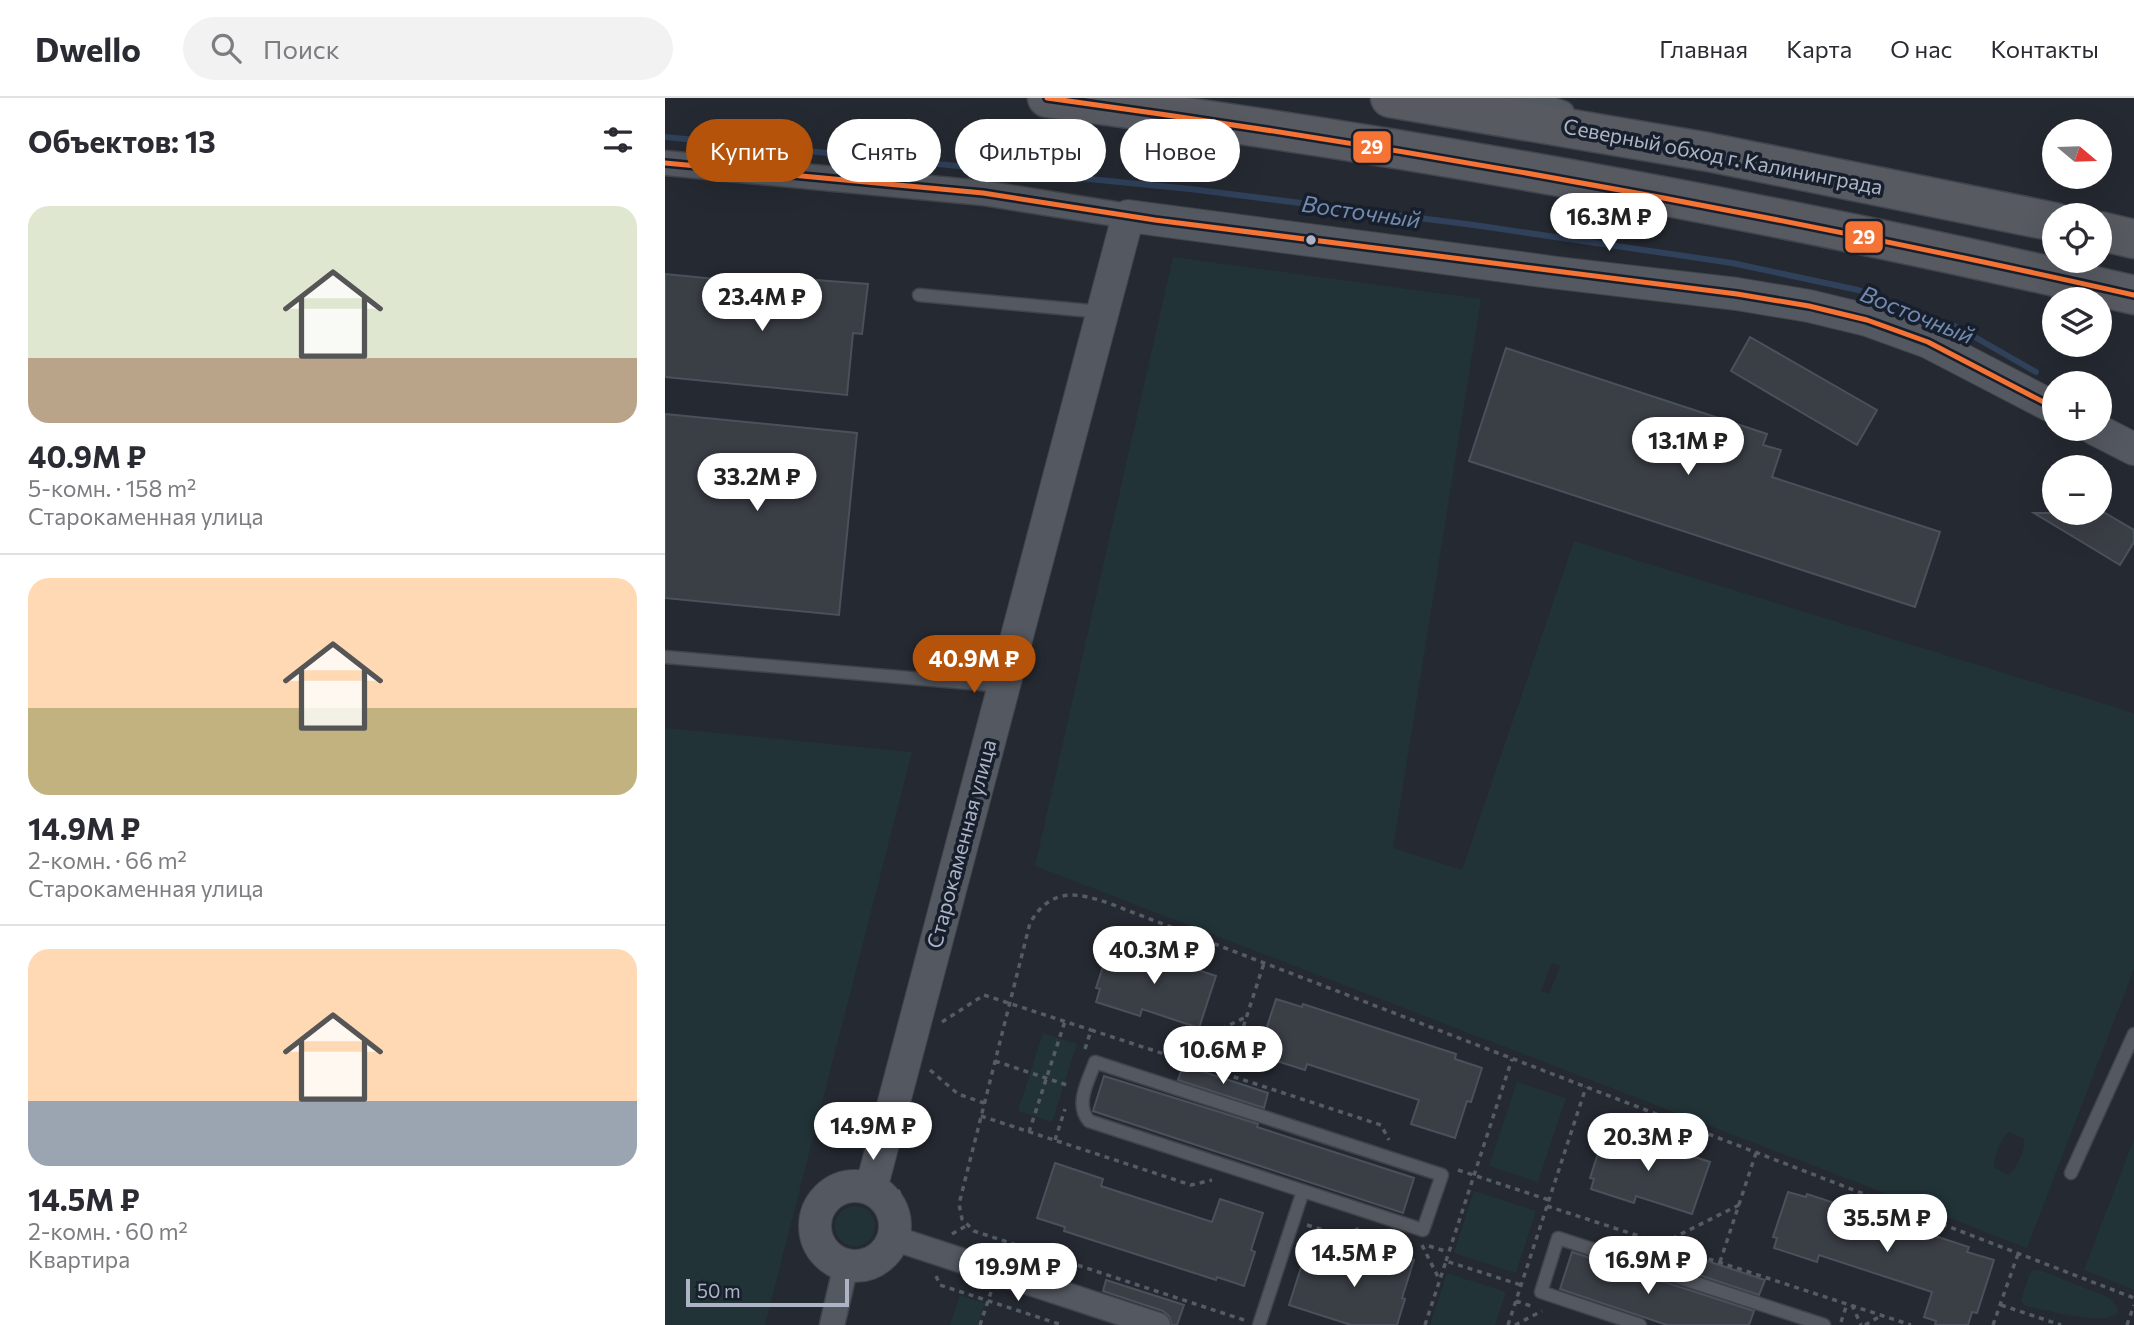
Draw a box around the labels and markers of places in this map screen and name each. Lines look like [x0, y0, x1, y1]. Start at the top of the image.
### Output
pin: 16.3M ₽ [1544, 194, 1674, 253]
unlabelled marker [1304, 233, 1318, 247]
pin: 23.4M ₽ [697, 274, 827, 333]
pin: 13.1M ₽ [1623, 418, 1753, 477]
pin: 33.2M ₽ [692, 454, 822, 513]
pin: 40.9M ₽ [909, 636, 1039, 695]
pin: 40.3M ₽ [1089, 926, 1219, 986]
pin: 10.6M ₽ [1158, 1026, 1288, 1086]
pin: 14.9M ₽ [808, 1102, 938, 1162]
pin: 20.3M ₽ [1583, 1114, 1713, 1173]
pin: 35.5M ₽ [1822, 1194, 1952, 1254]
pin: 14.5M ₽ [1289, 1230, 1419, 1289]
pin: 16.9M ₽ [1583, 1236, 1713, 1296]
pin: 19.9M ₽ [953, 1244, 1083, 1303]

